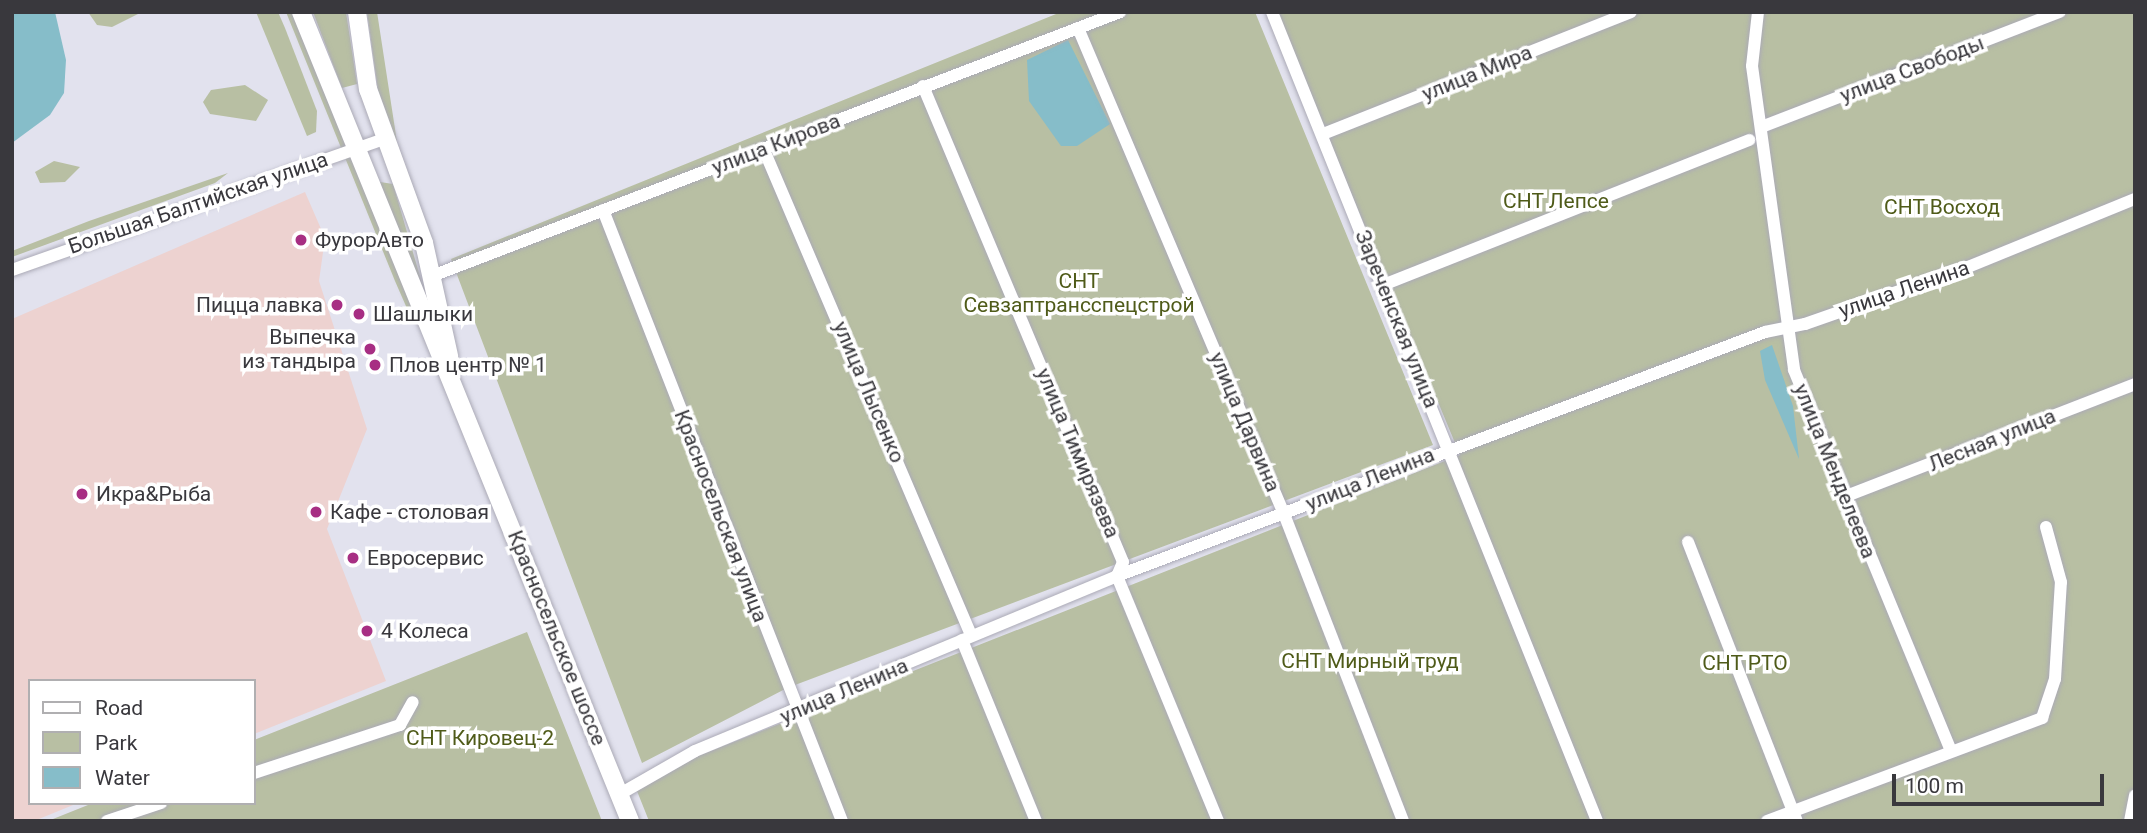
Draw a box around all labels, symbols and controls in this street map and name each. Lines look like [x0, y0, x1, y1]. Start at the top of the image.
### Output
street label: улица Свободы [1836, 30, 1988, 108]
street label: улица Мира [1418, 39, 1536, 107]
street label: улица Кирова [708, 108, 844, 180]
street label: Большая Балтийская улица [65, 147, 331, 259]
park label: СНТ Лепсе [1503, 188, 1609, 214]
park label: СНТ Восход [1884, 194, 2000, 220]
street label: Зареченская улица [1350, 226, 1444, 412]
place label: ФурорАвто [315, 227, 424, 253]
marker: ФурорАвто [293, 232, 309, 248]
street label: улица Ленина [1835, 255, 1973, 323]
park label: СНТ Севзаптрансспецстрой [963, 268, 1195, 318]
place label: Пицца лавка [196, 292, 323, 318]
marker: Пицца лавка [329, 297, 345, 313]
place label: Шашлыки [373, 301, 473, 327]
marker: Шашлыки [351, 306, 367, 322]
street label: улица Лысенко [828, 317, 910, 467]
place label: Выпечка из тандыра [242, 324, 356, 374]
marker: Выпечка из тандыра [362, 341, 378, 357]
street label: улица Дарвина [1204, 348, 1286, 496]
place label: Плов центр № 1 [389, 352, 547, 378]
marker: Плов центр № 1 [367, 357, 383, 373]
street label: улица Тимирязева [1031, 364, 1125, 542]
street label: улица Менделеева [1788, 380, 1882, 562]
street label: Лесная улица [1925, 403, 2059, 477]
street label: Красносельская улица [669, 406, 773, 626]
street label: улица Ленина [1302, 442, 1438, 516]
place label: Икра&Рыба [96, 481, 211, 507]
marker: Икра&Рыба [74, 486, 90, 502]
place label: Кафе - столовая [330, 499, 489, 525]
marker: Кафе - столовая [308, 504, 324, 520]
street label: Красносельское шоссе [502, 527, 612, 749]
place label: Евросервис [367, 545, 484, 571]
marker: Евросервис [345, 550, 361, 566]
place label: 4 Колеса [381, 618, 469, 644]
marker: 4 Колеса [359, 623, 375, 639]
park label: СНТ Мирный труд [1281, 648, 1459, 674]
park label: СНТ РТО [1702, 650, 1788, 676]
street label: улица Ленина [776, 653, 912, 729]
legend [28, 679, 256, 805]
text: Road [95, 696, 143, 720]
park label: СНТ Кировец-2 [406, 725, 554, 751]
text: Park [95, 731, 137, 755]
scale bar [1895, 760, 2107, 804]
text: Water [95, 766, 150, 790]
text: 100 m [1905, 774, 1964, 798]

